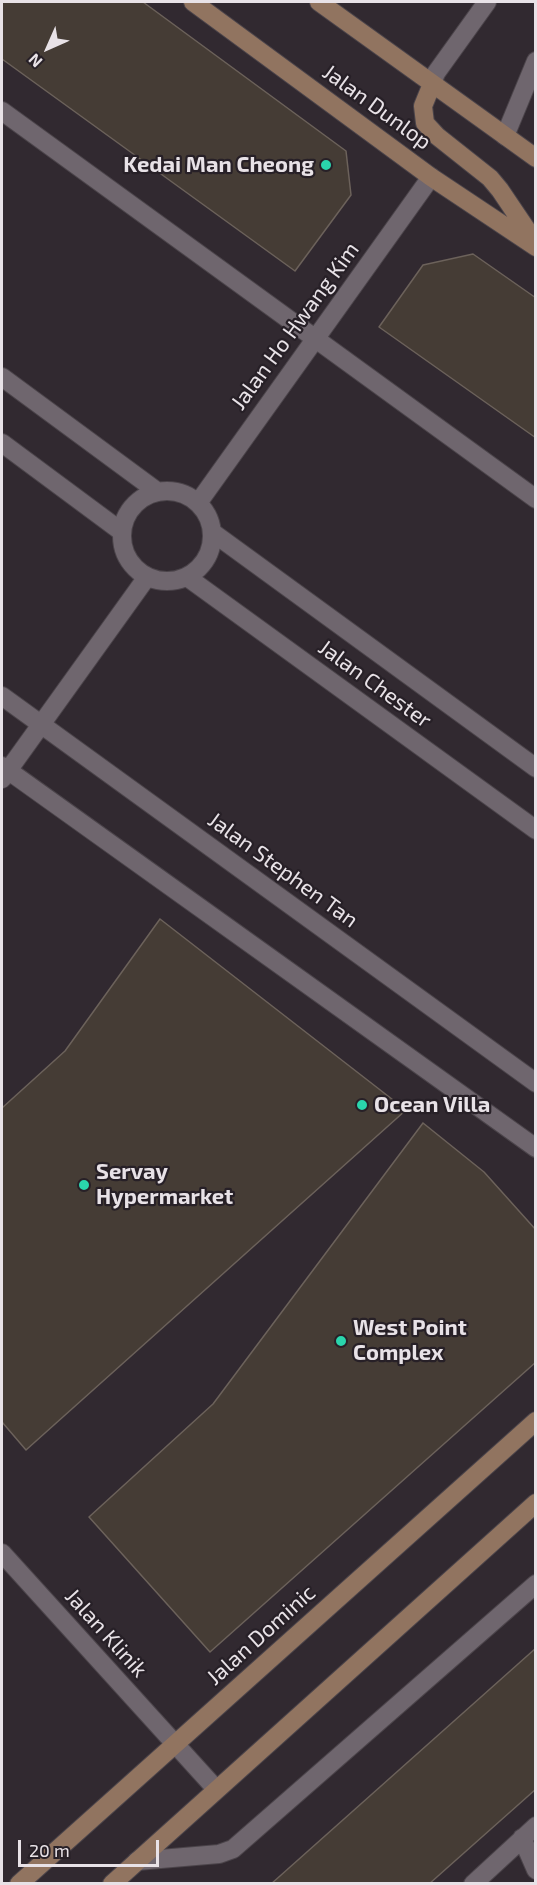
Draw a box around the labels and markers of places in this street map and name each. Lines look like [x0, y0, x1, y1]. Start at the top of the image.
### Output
place label: Kedai Man Cheong [123, 152, 314, 178]
marker: Kedai Man Cheong [319, 158, 333, 172]
place label: Ocean Villa [374, 1092, 490, 1118]
marker: Ocean Villa [355, 1098, 369, 1112]
place label: Servay Hypermarket [96, 1159, 233, 1210]
marker: Servay Hypermarket [77, 1178, 91, 1192]
place label: West Point Complex [353, 1315, 467, 1366]
marker: West Point Complex [334, 1334, 348, 1348]

